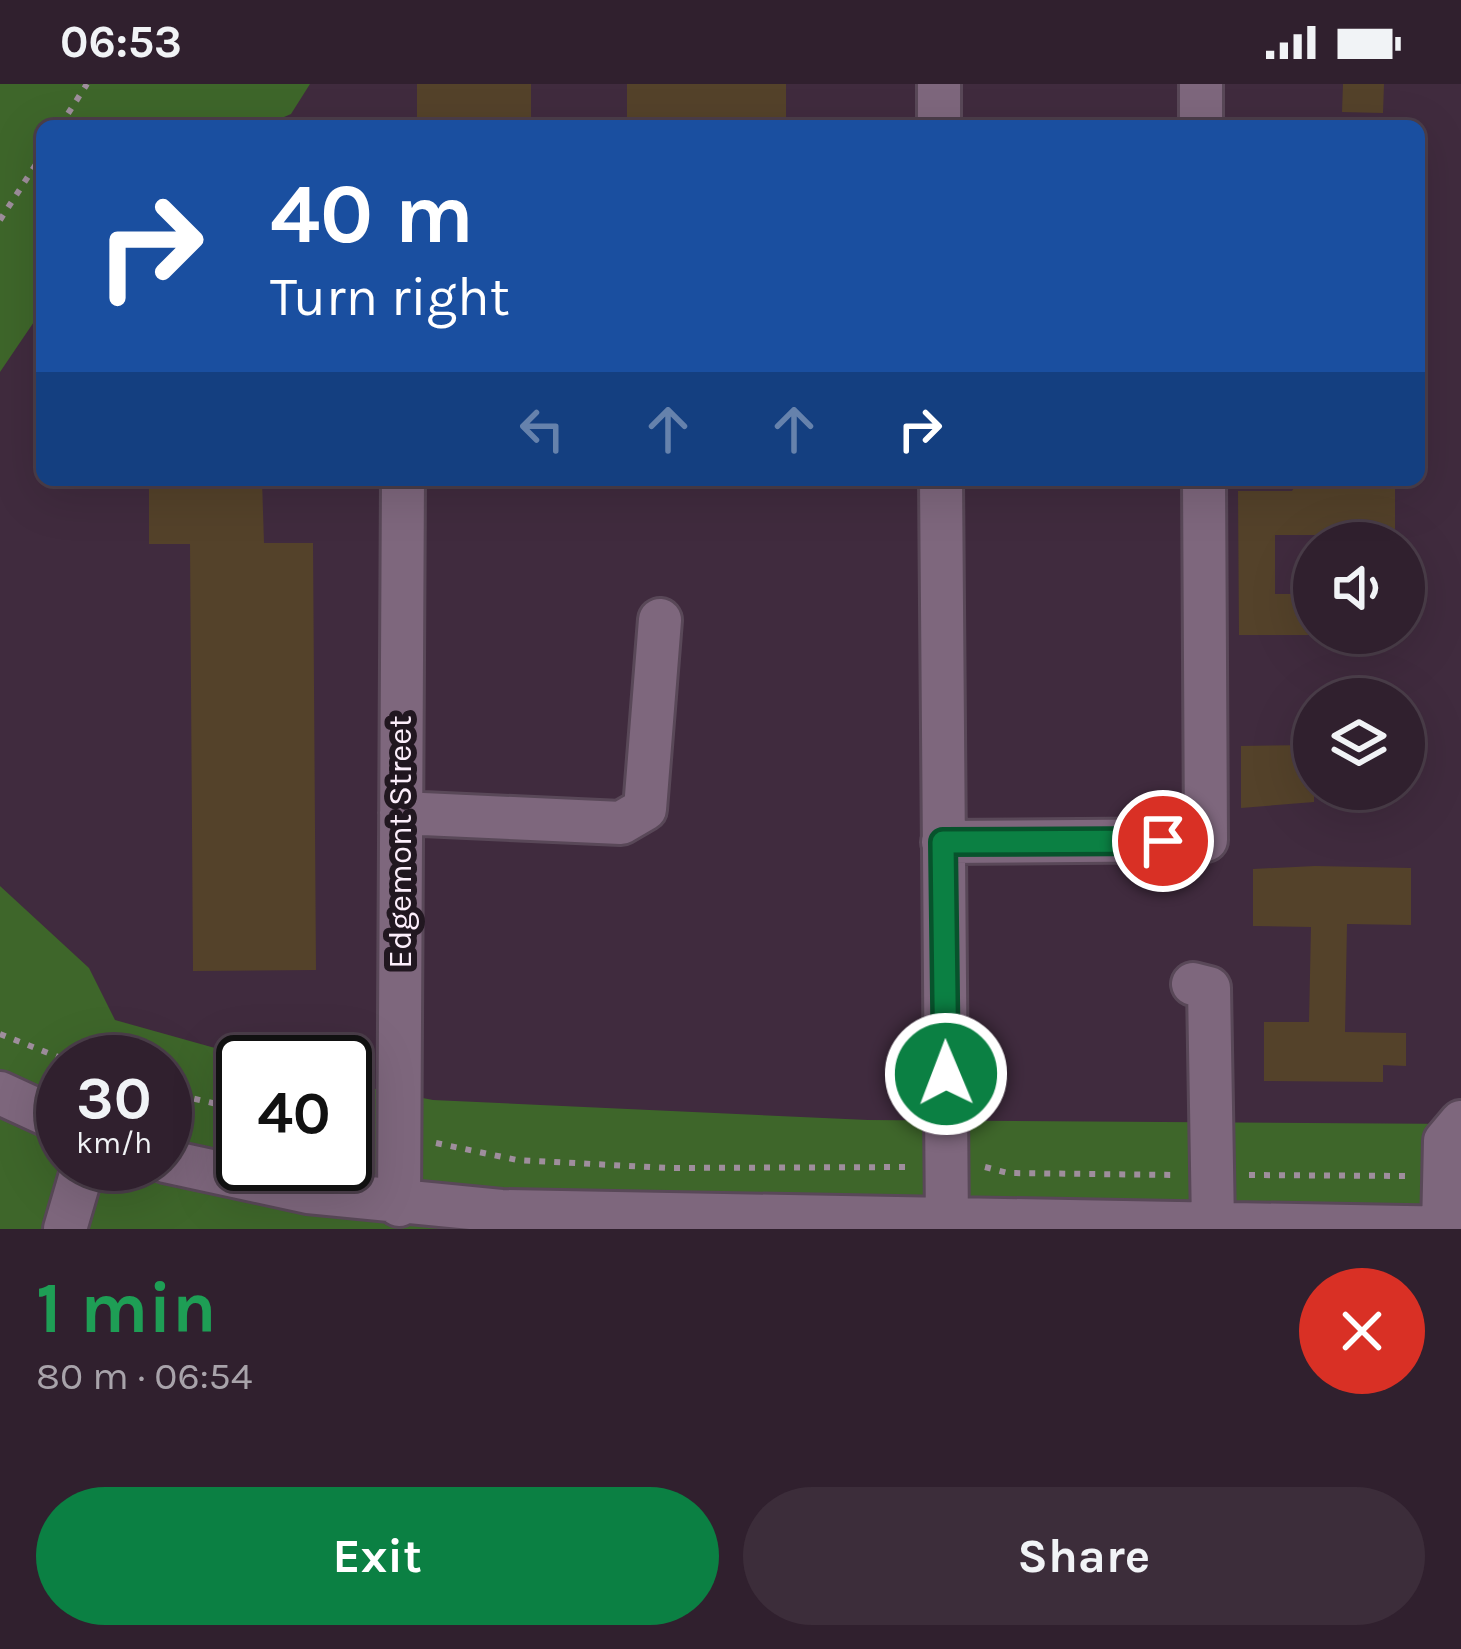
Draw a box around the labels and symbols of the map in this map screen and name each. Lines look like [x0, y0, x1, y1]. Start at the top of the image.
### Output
street label: Edgemont Street [381, 715, 419, 969]
pin [1112, 790, 1214, 892]
position arrow [883, 1011, 1009, 1137]
speed limit sign: 40 [216, 1035, 372, 1191]

